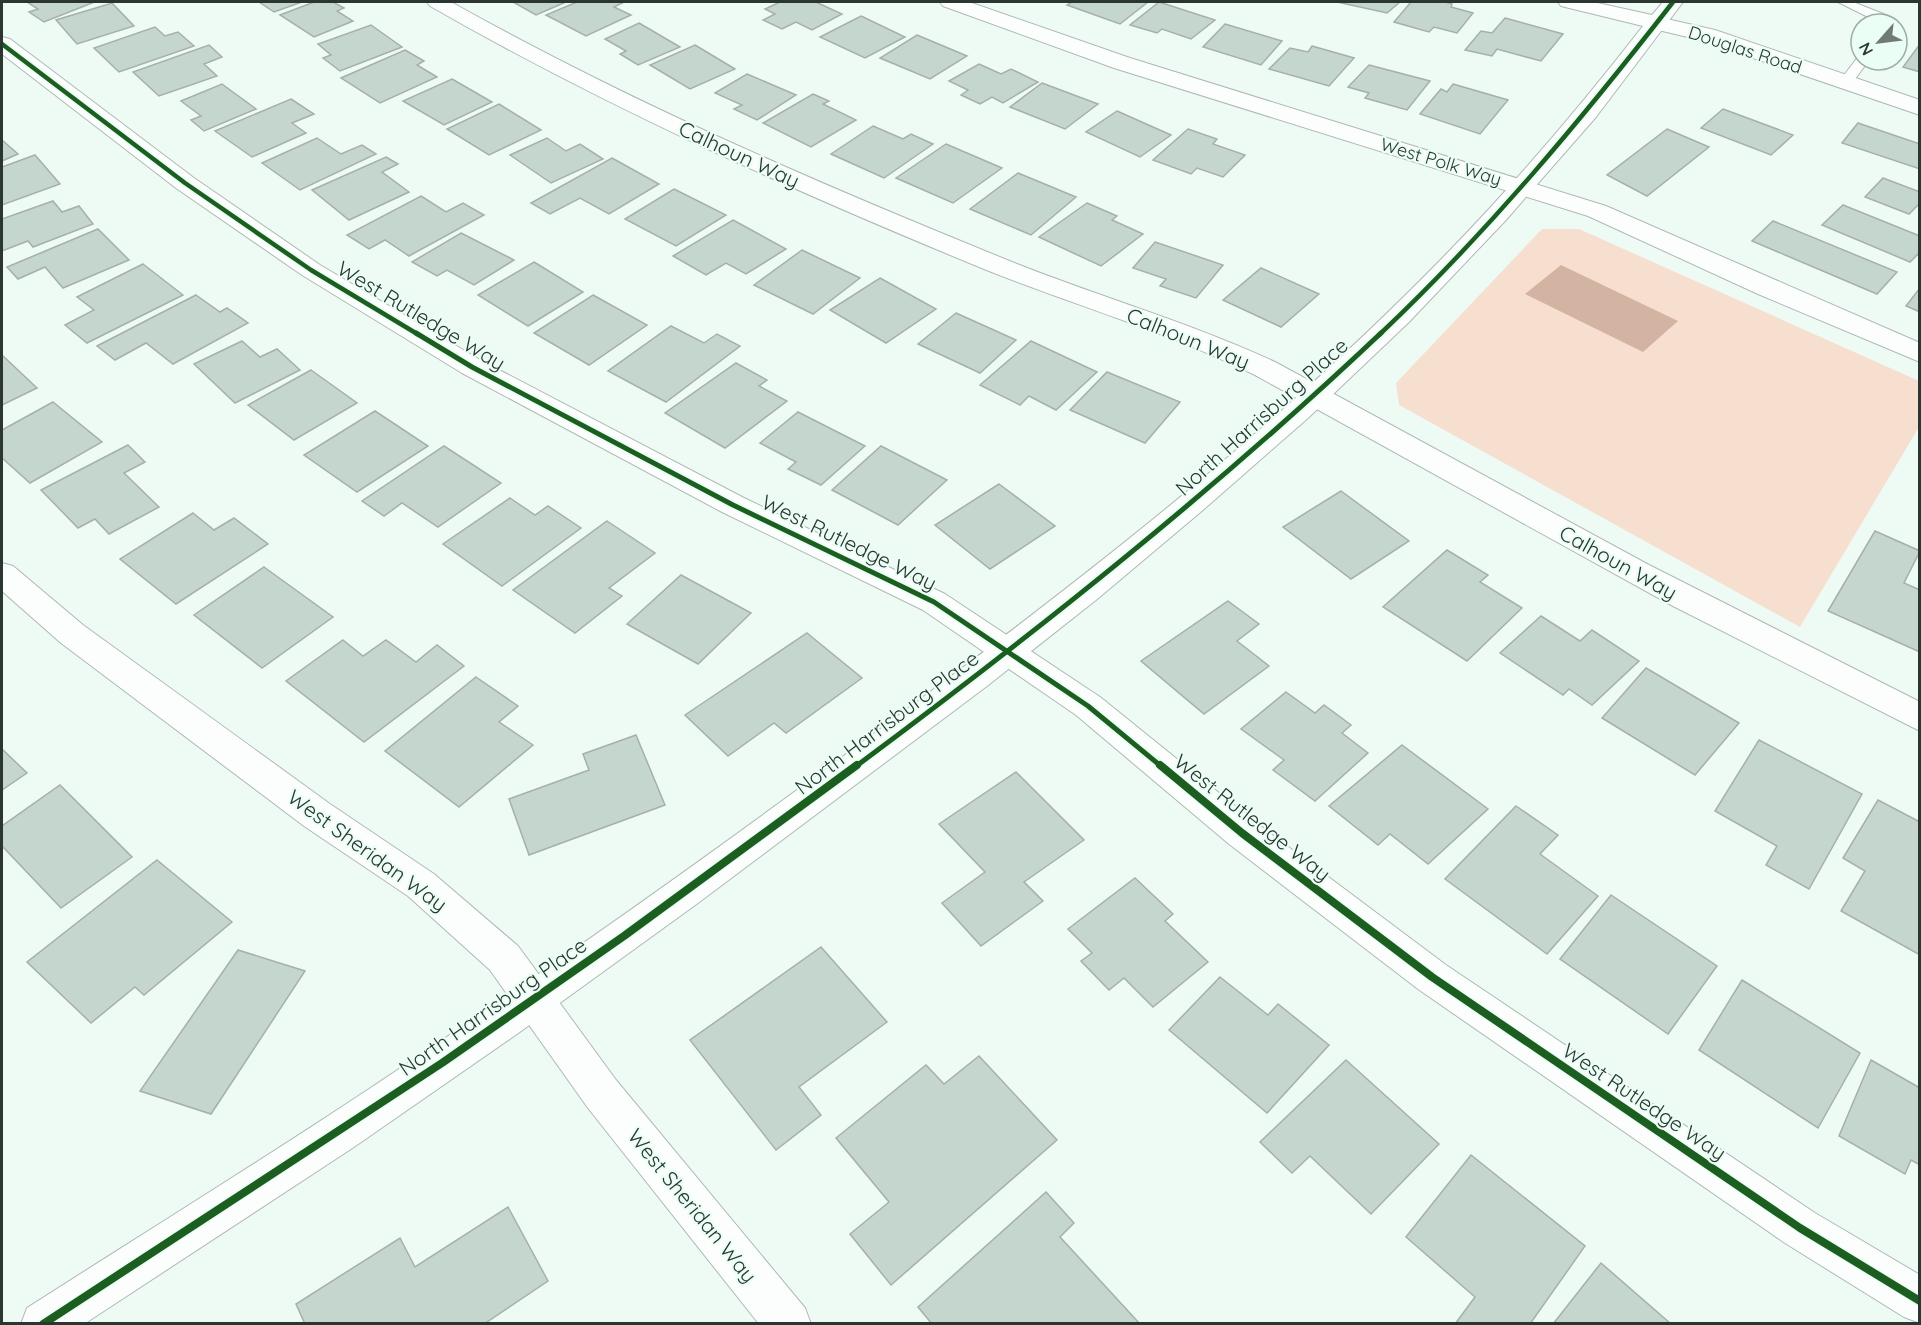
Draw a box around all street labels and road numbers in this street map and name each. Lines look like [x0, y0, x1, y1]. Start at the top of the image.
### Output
street label: Douglas Road [1685, 20, 1805, 79]
street label: Calhoun Way [675, 115, 804, 193]
street label: West Polk Way [1378, 132, 1504, 191]
street label: West Rutledge Way [333, 255, 510, 376]
street label: Calhoun Way [1123, 302, 1254, 375]
street label: North Harrisburg Place [1170, 332, 1353, 501]
street label: West Rutledge Way [758, 488, 941, 596]
street label: Calhoun Way [1555, 519, 1682, 605]
street label: North Harrisburg Place [789, 645, 983, 800]
street label: West Rutledge Way [1169, 748, 1336, 886]
street label: West Sheridan Way [283, 784, 452, 917]
street label: North Harrisburg Place [394, 931, 591, 1081]
street label: West Rutledge Way [1558, 1037, 1731, 1166]
street label: West Sheridan Way [623, 1123, 763, 1288]

